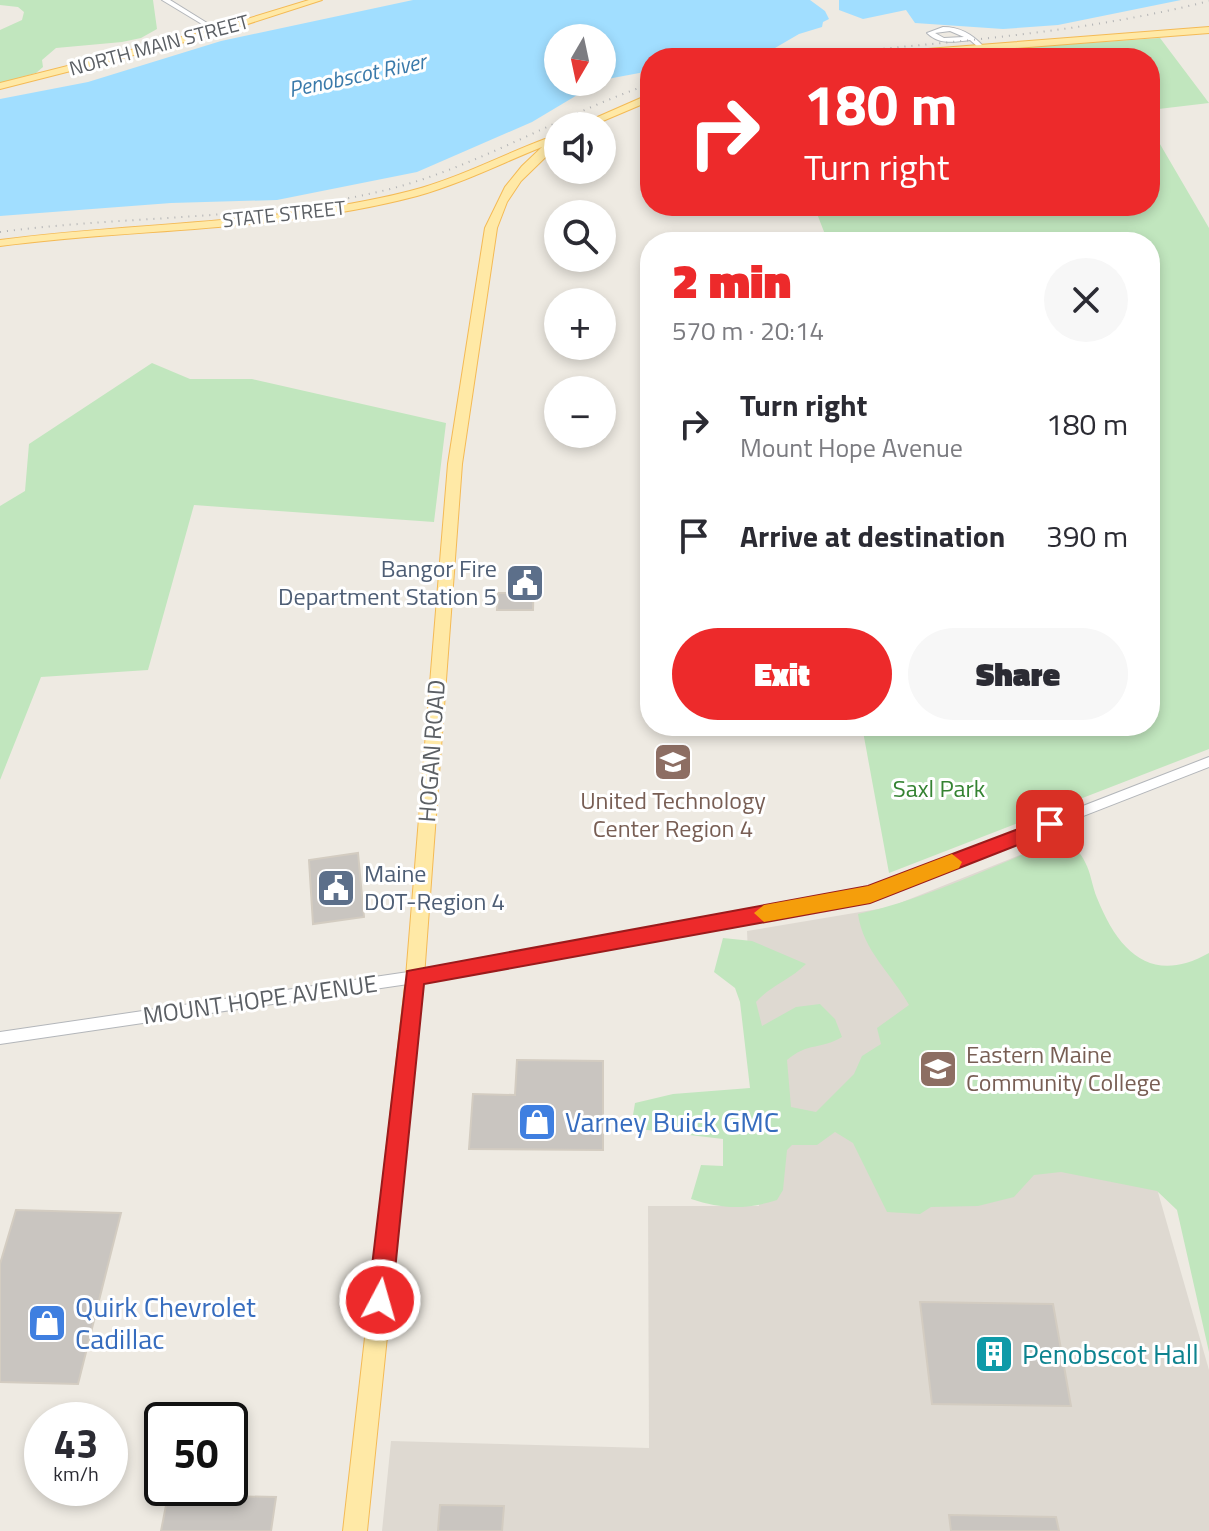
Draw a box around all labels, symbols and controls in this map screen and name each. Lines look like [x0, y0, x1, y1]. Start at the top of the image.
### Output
street label: NORTH MAIN STREET [65, 5, 253, 83]
north arrow [544, 24, 616, 96]
map controls [544, 24, 616, 448]
water label: Penobscot River [285, 43, 432, 106]
text: 180 m [804, 62, 957, 147]
icon: right [672, 80, 776, 184]
button: sound [544, 112, 616, 184]
text: Turn right [804, 139, 949, 194]
street label: STATE STREET [221, 192, 348, 235]
button: search [544, 200, 616, 272]
text: 2 min [672, 244, 791, 317]
button: close [1044, 258, 1128, 342]
button: + [544, 288, 616, 360]
text: 570 m · 20:14 [672, 311, 824, 350]
button: − [544, 376, 616, 448]
text: Turn right [740, 382, 868, 428]
text: 180 m [1046, 401, 1128, 447]
icon: right [672, 402, 716, 446]
text: Mount Hope Avenue [740, 428, 963, 467]
text: Arrive at destination [740, 513, 1005, 559]
text: 390 m [1046, 513, 1128, 559]
icon: arrive [672, 514, 716, 558]
place label: Bangor Fire Department Station 5 [278, 550, 497, 614]
public building icon: Bangor Fire Department Station 5 [504, 562, 546, 604]
button: Exit [672, 628, 892, 720]
button: Share [908, 628, 1128, 720]
street label: HOGAN ROAD [408, 678, 454, 823]
school or university icon: United Technology Center Region 4 [652, 741, 694, 783]
park label: Saxl Park [893, 770, 986, 806]
place label: United Technology Center Region 4 [580, 782, 766, 846]
pin [1016, 790, 1084, 858]
icon: arrive [1028, 802, 1072, 846]
place label: Maine DOT-Region 4 [364, 855, 505, 919]
public building icon: Maine DOT-Region 4 [315, 867, 357, 909]
street label: MOUNT HOPE AVENUE [140, 965, 379, 1033]
place label: Eastern Maine Community College [966, 1036, 1161, 1100]
school or university icon: Eastern Maine Community College [917, 1048, 959, 1090]
place label: Varney Buick GMC [565, 1100, 779, 1143]
shop icon: Varney Buick GMC [516, 1101, 558, 1143]
position arrow [338, 1258, 422, 1342]
place label: Quirk Chevrolet Cadillac [75, 1285, 256, 1360]
shop icon: Quirk Chevrolet Cadillac [26, 1302, 68, 1344]
place label: Penobscot Hall [1022, 1332, 1199, 1375]
building icon: Penobscot Hall [973, 1333, 1015, 1375]
speed limit sign: 50 [144, 1402, 248, 1506]
text: 43 [54, 1413, 98, 1474]
text: km/h [53, 1458, 99, 1489]

